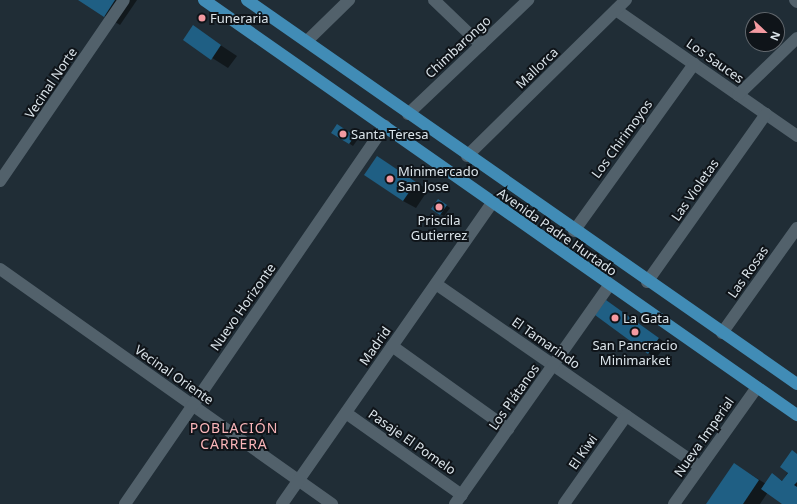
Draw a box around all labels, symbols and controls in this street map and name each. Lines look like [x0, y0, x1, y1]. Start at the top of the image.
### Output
place label: Funeraria [210, 10, 269, 26]
north arrow [745, 12, 785, 52]
marker: Funeraria [197, 13, 207, 23]
street label: Chimbarongo [422, 13, 494, 81]
text: N [767, 29, 784, 43]
street label: Los Sauces [683, 36, 747, 86]
street label: Mallorca [513, 44, 561, 92]
street label: Vecinal Norte [22, 45, 80, 121]
street label: Los Chirimoyos [588, 97, 656, 181]
place label: Santa Teresa [351, 126, 428, 142]
marker: Santa Teresa [338, 129, 348, 139]
street label: Las Violetas [668, 156, 722, 224]
place label: Minimercado San Jose [398, 164, 479, 195]
marker: Minimercado San Jose [385, 174, 395, 184]
street label: Avenida Padre Hurtado [494, 185, 620, 279]
marker: Priscila Gutierrez [434, 202, 444, 212]
place label: Priscila Gutierrez [411, 213, 467, 244]
street label: Las Rosas [725, 243, 771, 301]
street label: Nuevo Horizonte [207, 260, 279, 354]
place label: La Gata [623, 310, 669, 326]
marker: La Gata [610, 313, 620, 323]
street label: El Tamarindo [509, 314, 583, 372]
street label: Madrid [356, 324, 394, 368]
marker: San Pancracio Minimarket [630, 327, 640, 337]
place label: San Pancracio Minimarket [592, 338, 678, 369]
street label: Vecinal Oriente [132, 342, 216, 408]
street label: Los Plátanos [486, 361, 542, 433]
street label: Nueva Imperial [671, 394, 737, 480]
street label: Pasaje El Pomelo [365, 406, 459, 478]
district label: POBLACIÓN CARRERA [190, 420, 278, 452]
street label: El Kiwi [565, 432, 601, 472]

